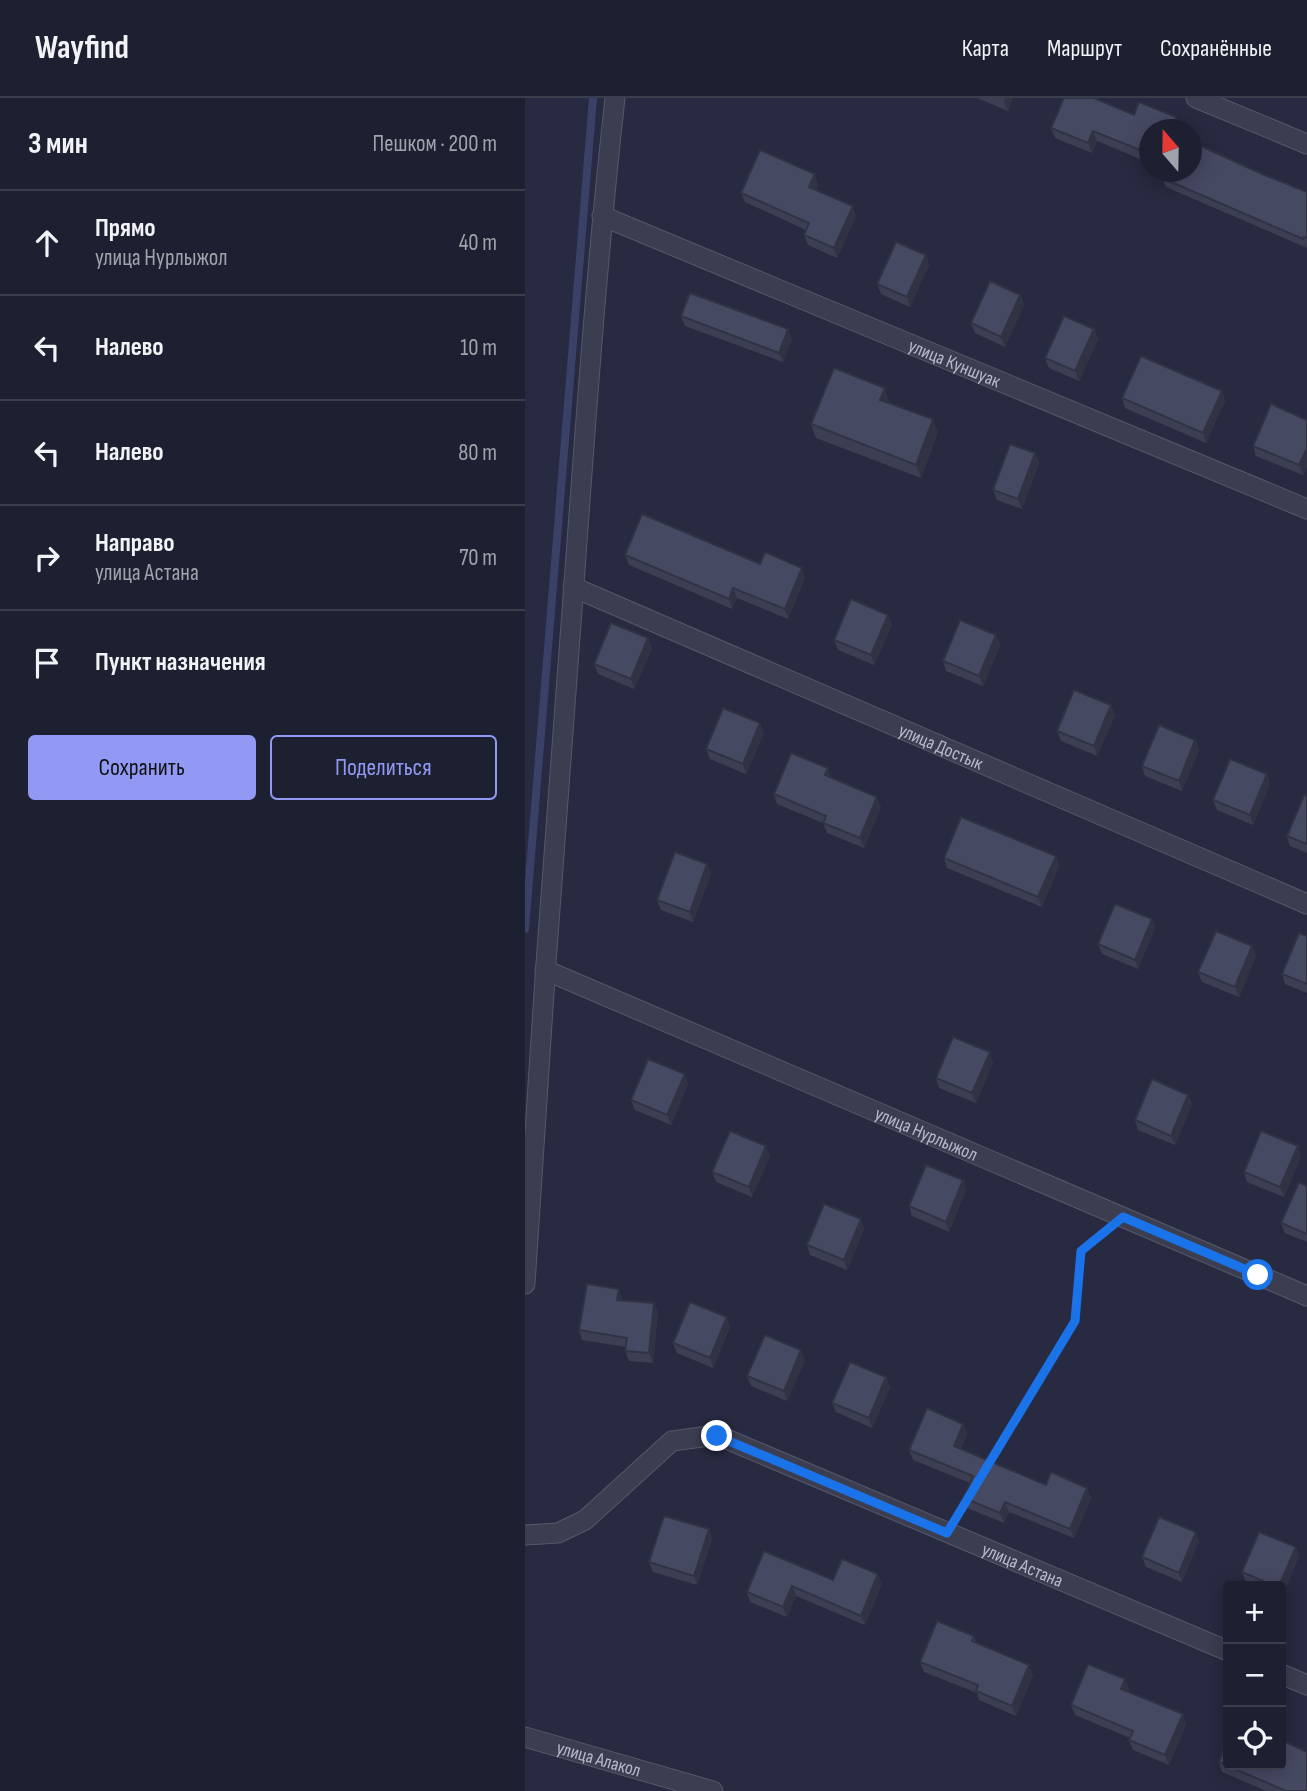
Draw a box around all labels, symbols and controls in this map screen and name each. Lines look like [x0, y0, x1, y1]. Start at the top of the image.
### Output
text: Wayfind [35, 28, 129, 68]
text: Карта [962, 34, 1009, 63]
text: Маршрут [1047, 34, 1122, 63]
text: Сохранённые [1160, 34, 1272, 63]
north arrow [1139, 119, 1202, 182]
text: 3 мин [28, 126, 88, 162]
text: Пешком · 200 m [373, 130, 497, 158]
text: Прямо [95, 213, 156, 244]
icon: ahead [28, 224, 66, 262]
text: 40 m [459, 229, 497, 257]
text: улица Нурлыжол [95, 244, 228, 272]
icon: left [28, 329, 66, 367]
text: Налево [95, 332, 164, 363]
text: 10 m [460, 334, 497, 362]
street label: улица Куншуак [905, 335, 1004, 394]
icon: left [28, 434, 66, 472]
text: Налево [95, 437, 164, 468]
text: 80 m [458, 439, 497, 467]
text: Направо [95, 528, 174, 559]
icon: right [28, 539, 66, 577]
text: 70 m [459, 544, 497, 572]
text: улица Астана [95, 559, 199, 587]
icon: arrive [28, 644, 66, 682]
text: Пункт назначения [95, 647, 266, 678]
street label: улица Достык [895, 719, 987, 776]
button: Сохранить [28, 735, 256, 800]
button: Поделиться [270, 735, 497, 800]
street label: улица Нурлыжол [871, 1102, 981, 1167]
route start [1242, 1259, 1273, 1290]
route end [701, 1420, 732, 1451]
street label: улица Астана [978, 1538, 1066, 1593]
map controls [1223, 1581, 1286, 1770]
button: + [1223, 1581, 1286, 1644]
button: − [1223, 1644, 1286, 1707]
button: locate [1223, 1707, 1286, 1770]
street label: улица Алакол [554, 1737, 643, 1783]

